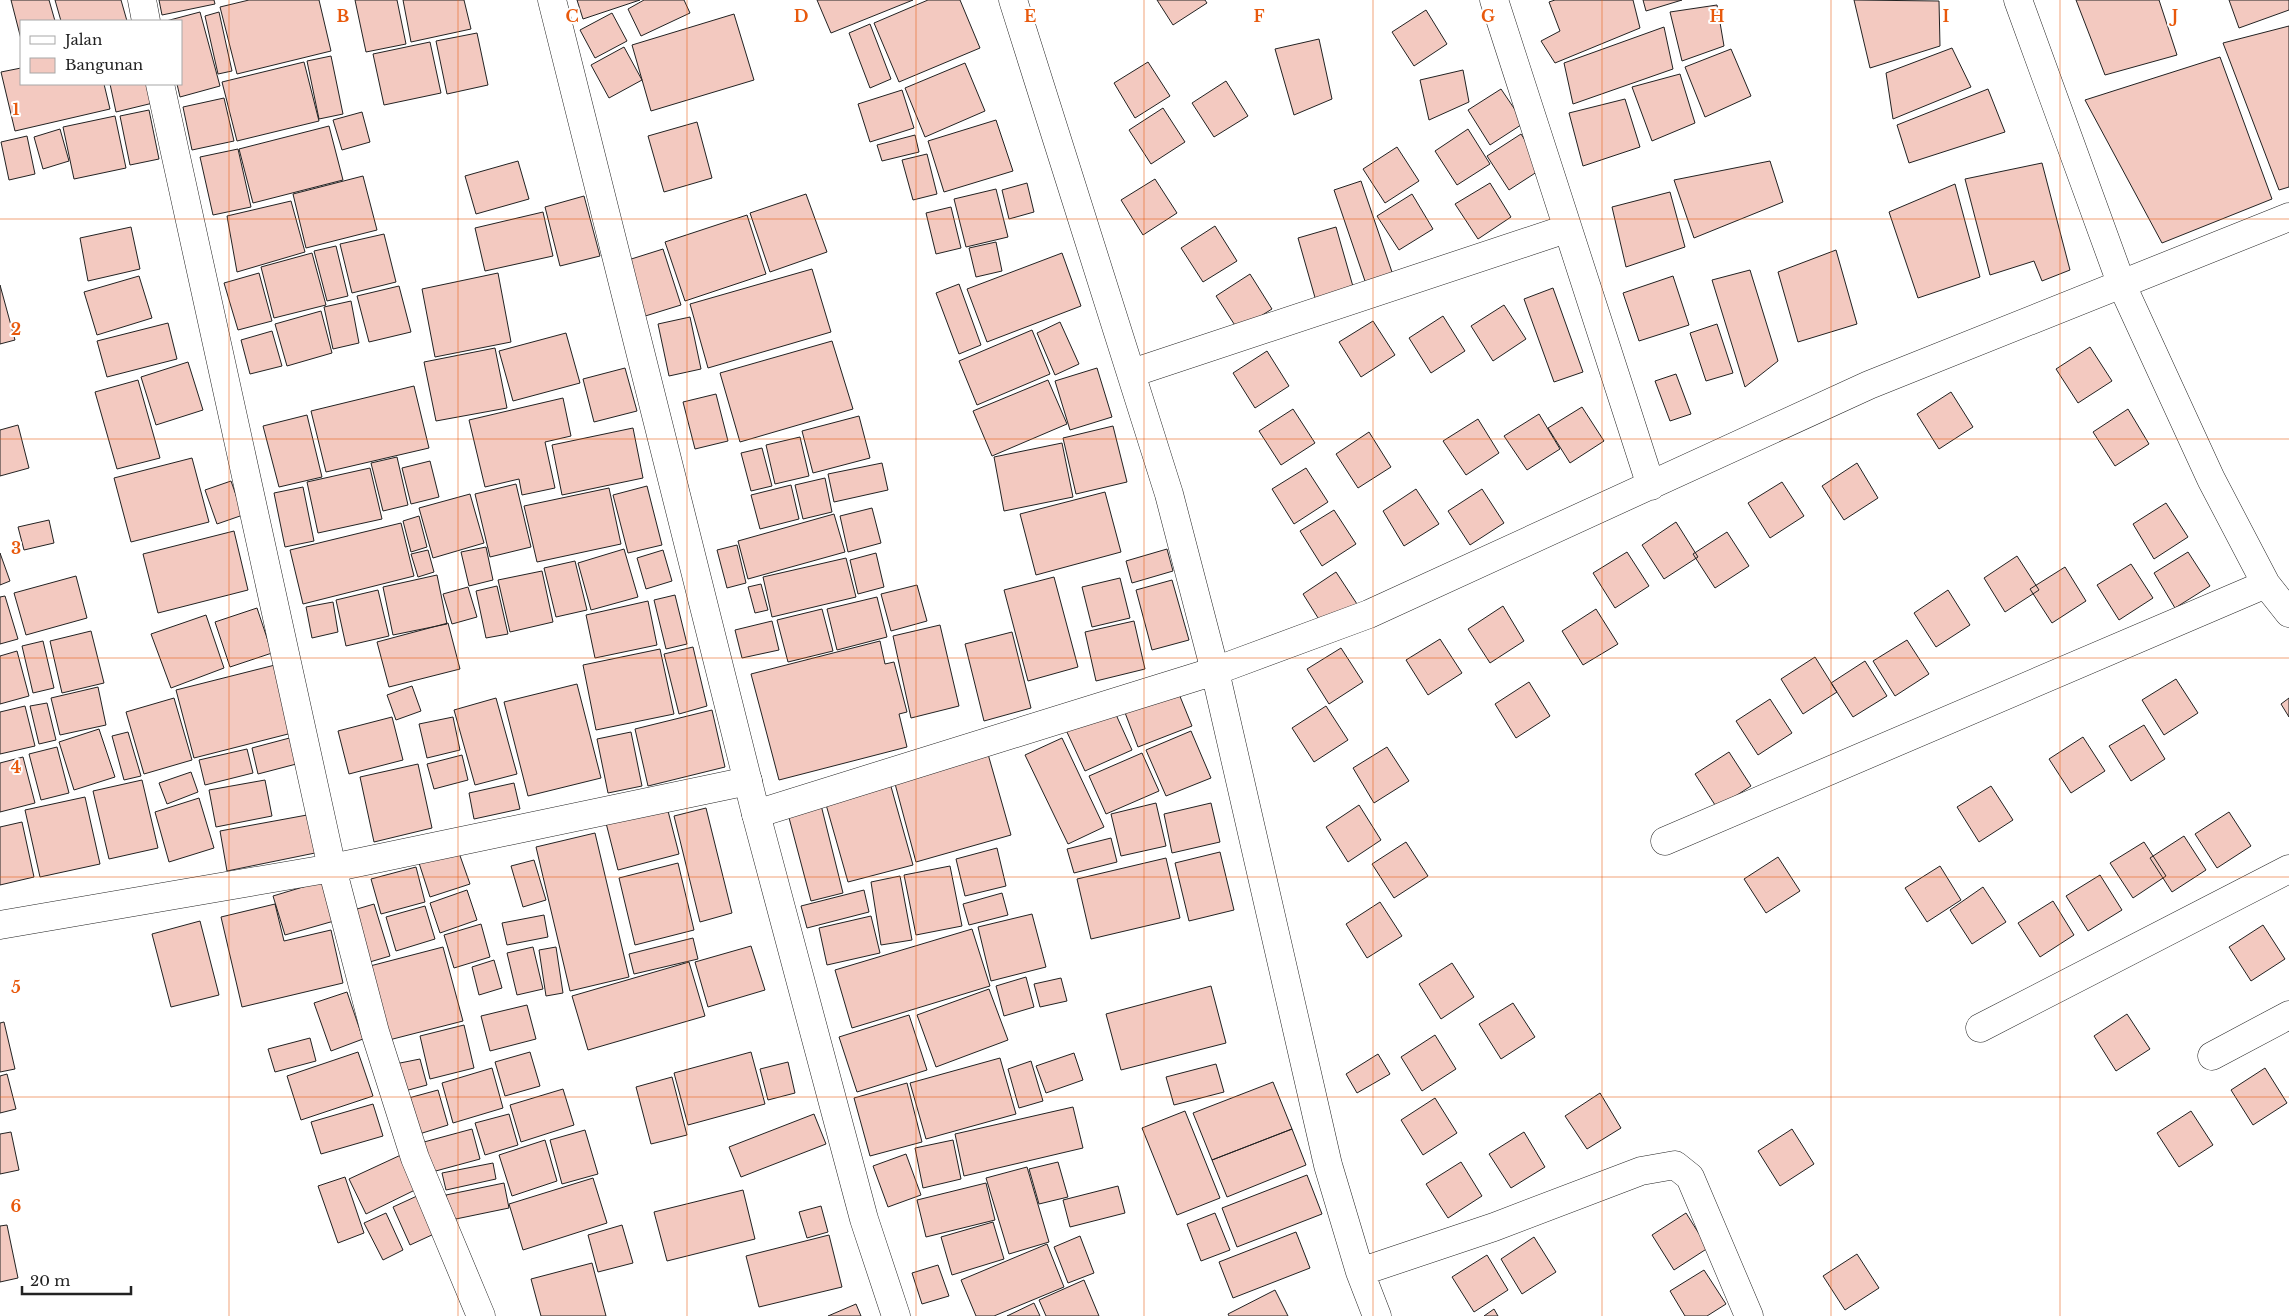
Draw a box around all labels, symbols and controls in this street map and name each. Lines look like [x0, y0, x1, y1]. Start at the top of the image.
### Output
text: B [337, 6, 350, 26]
text: C [565, 6, 579, 26]
text: D [794, 6, 808, 26]
text: E [1024, 6, 1036, 26]
text: F [1253, 6, 1265, 26]
text: G [1481, 6, 1495, 26]
text: H [1709, 6, 1725, 26]
text: I [1943, 6, 1950, 26]
text: J [2169, 6, 2178, 26]
legend [20, 20, 182, 85]
text: Jalan [63, 30, 102, 49]
text: Bangunan [65, 55, 143, 74]
text: 1 [13, 99, 20, 119]
text: 2 [11, 319, 21, 339]
text: 3 [11, 538, 21, 558]
text: 4 [11, 757, 21, 777]
text: 5 [11, 977, 21, 997]
text: 6 [11, 1196, 22, 1216]
scale bar [22, 1264, 131, 1296]
text: 20 m [30, 1271, 70, 1290]

